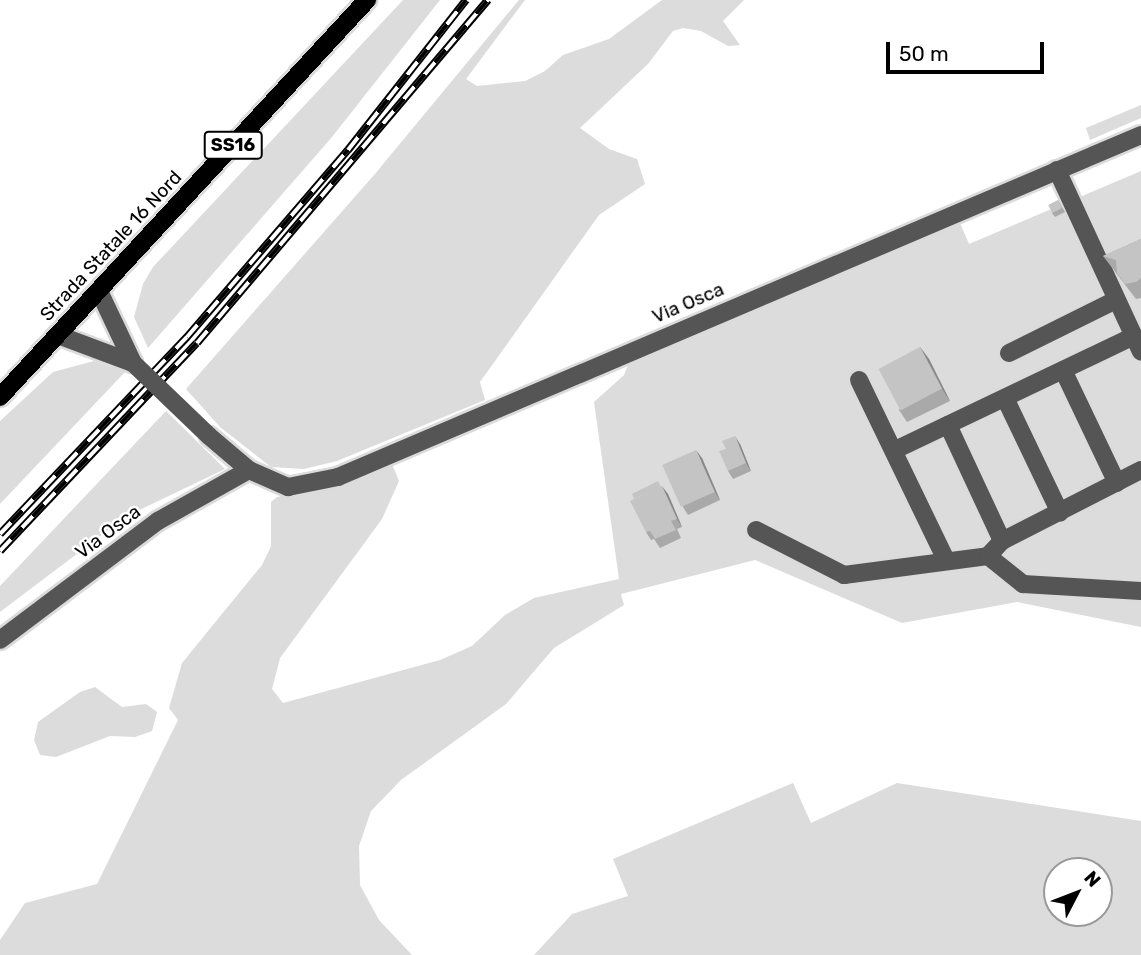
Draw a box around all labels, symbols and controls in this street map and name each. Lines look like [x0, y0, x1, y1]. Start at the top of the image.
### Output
scale bar [889, 28, 1046, 72]
text: 50 m [899, 41, 949, 66]
road number: SS16 [203, 130, 263, 160]
street label: Strada Statale 16 Nord [35, 166, 187, 326]
street label: Via Osca [649, 278, 727, 328]
street label: Via Osca [71, 500, 145, 564]
north arrow [1043, 857, 1113, 927]
text: N [1079, 866, 1106, 892]

